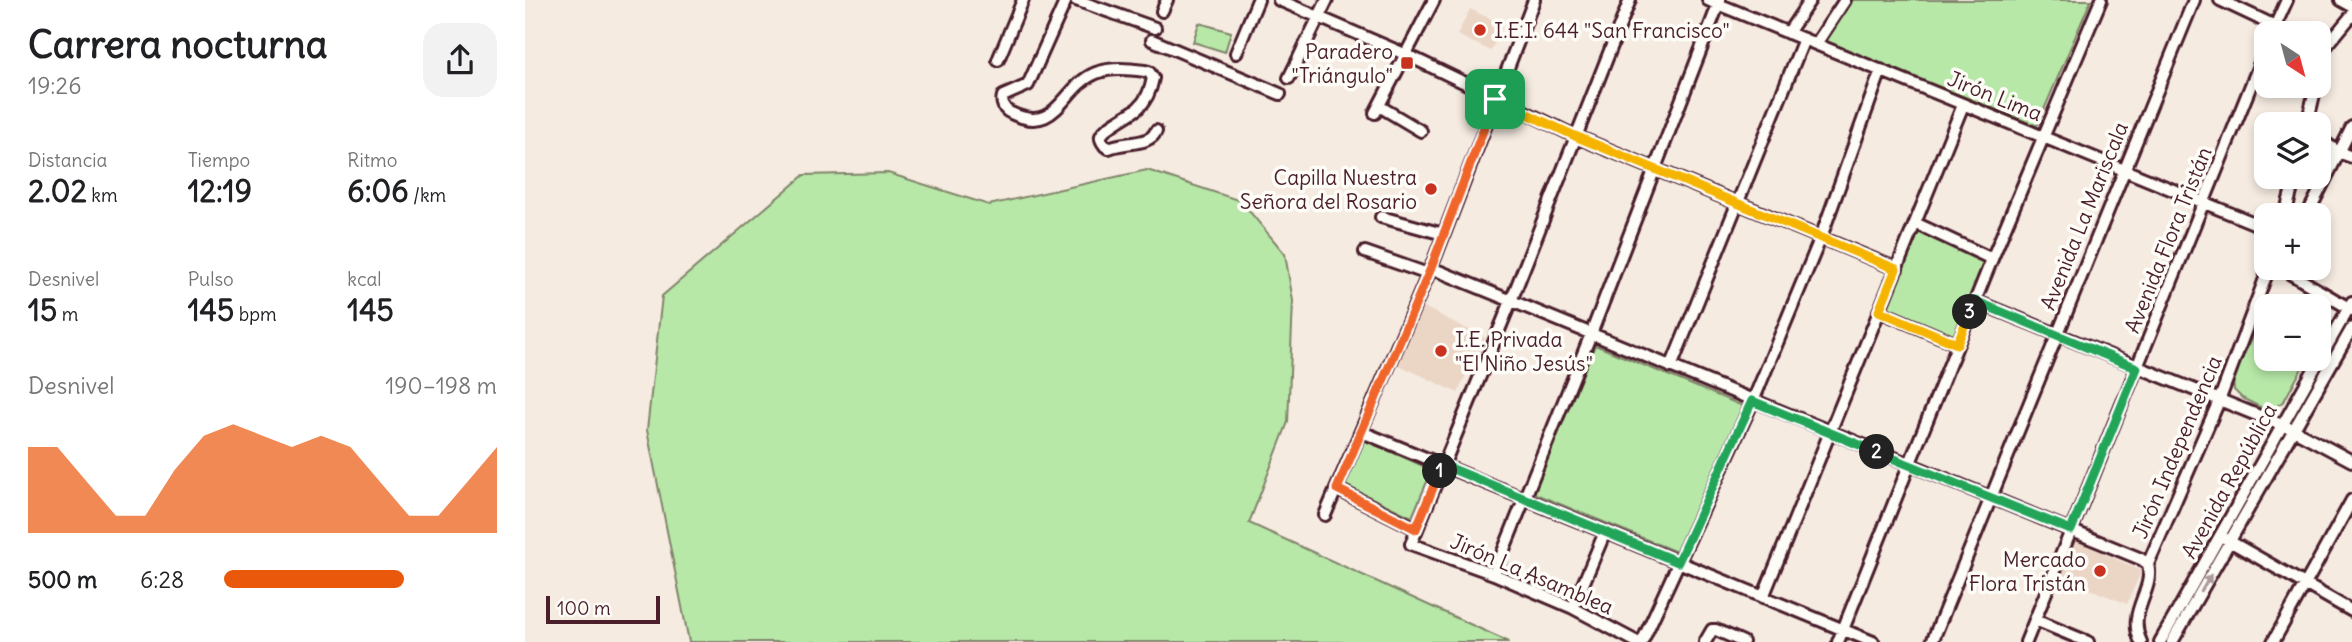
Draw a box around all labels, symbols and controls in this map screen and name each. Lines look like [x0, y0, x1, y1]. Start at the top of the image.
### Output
place label: I.E.I. 644 "San Francisco" [1494, 17, 1730, 44]
text: Carrera nocturna [28, 21, 327, 68]
north arrow [2254, 21, 2331, 98]
map controls [2254, 21, 2331, 371]
marker: I.E.I. 644 "San Francisco" [1472, 22, 1488, 38]
button: share [423, 23, 497, 97]
place label: Paradero "Triángulo" [1291, 38, 1393, 89]
marker: Paradero "Triángulo" [1399, 55, 1415, 71]
street label: Jirón Lima [1944, 65, 2046, 127]
pin [1465, 69, 1525, 129]
text: 19:26 [28, 71, 81, 100]
icon: arrive [1476, 80, 1514, 118]
button: layers [2254, 112, 2331, 189]
street label: Avenida La Mariscala [2034, 118, 2134, 314]
street label: Avenida Flora Tristán [2118, 143, 2218, 337]
text: Distancia [28, 148, 107, 172]
text: Tiempo [188, 148, 250, 172]
text: Ritmo [347, 148, 397, 172]
place label: Capilla Nuestra Señora del Rosario [1240, 164, 1417, 215]
text: 2.02 [28, 172, 87, 210]
text: 12:19 [188, 172, 252, 210]
text: 6:06 [347, 172, 408, 210]
marker: Capilla Nuestra Señora del Rosario [1423, 181, 1439, 197]
text: km [87, 183, 118, 207]
text: /km [408, 183, 446, 207]
button: + [2254, 203, 2331, 280]
text: Desnivel [28, 267, 99, 291]
text: Pulso [188, 267, 234, 291]
text: kcal [347, 267, 382, 291]
text: 15 [28, 291, 57, 329]
text: 145 [188, 291, 234, 329]
text: 145 [347, 291, 394, 329]
pin: 3 [1953, 294, 1987, 330]
button: − [2254, 294, 2331, 371]
text: 3 [1964, 299, 1975, 323]
text: m [57, 302, 78, 326]
text: bpm [234, 302, 277, 326]
place label: I.E. Privada "El Niño Jesús" [1455, 326, 1593, 377]
marker: I.E. Privada "El Niño Jesús" [1433, 343, 1449, 359]
street label: Jirón Independencia [2126, 351, 2228, 543]
text: Desnivel [28, 371, 114, 400]
text: 190–198 m [385, 371, 497, 400]
street label: Avenida República [2175, 399, 2283, 563]
pin: 2 [1859, 434, 1895, 470]
text: 2 [1871, 439, 1882, 463]
pin: 1 [1423, 454, 1457, 489]
text: 1 [1436, 458, 1443, 482]
street label: Jirón La Asamblea [1447, 528, 1617, 620]
place label: Mercado Flora Tristán [1969, 546, 2086, 597]
marker: Mercado Flora Tristán [2092, 563, 2108, 579]
text: 500 m [28, 565, 97, 594]
text: 6:28 [140, 565, 184, 594]
one-way arrow [2200, 573, 2212, 592]
scale bar [546, 593, 660, 625]
text: 100 m [557, 596, 611, 620]

